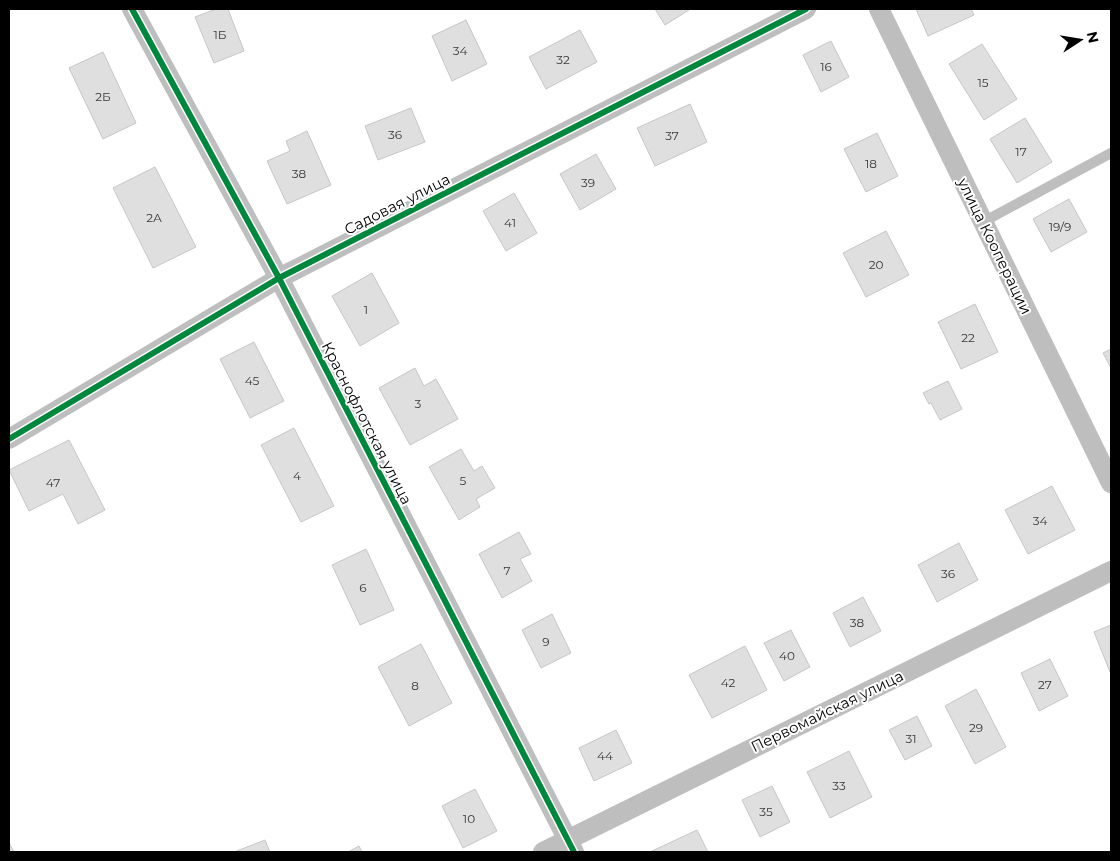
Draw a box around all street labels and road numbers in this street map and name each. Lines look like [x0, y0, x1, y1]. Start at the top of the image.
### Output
street label: Садовая улица [341, 169, 453, 239]
street label: улица Кооперации [953, 174, 1036, 317]
street label: Краснофлотская улица [318, 338, 416, 508]
street label: Первомайская улица [748, 666, 906, 756]

